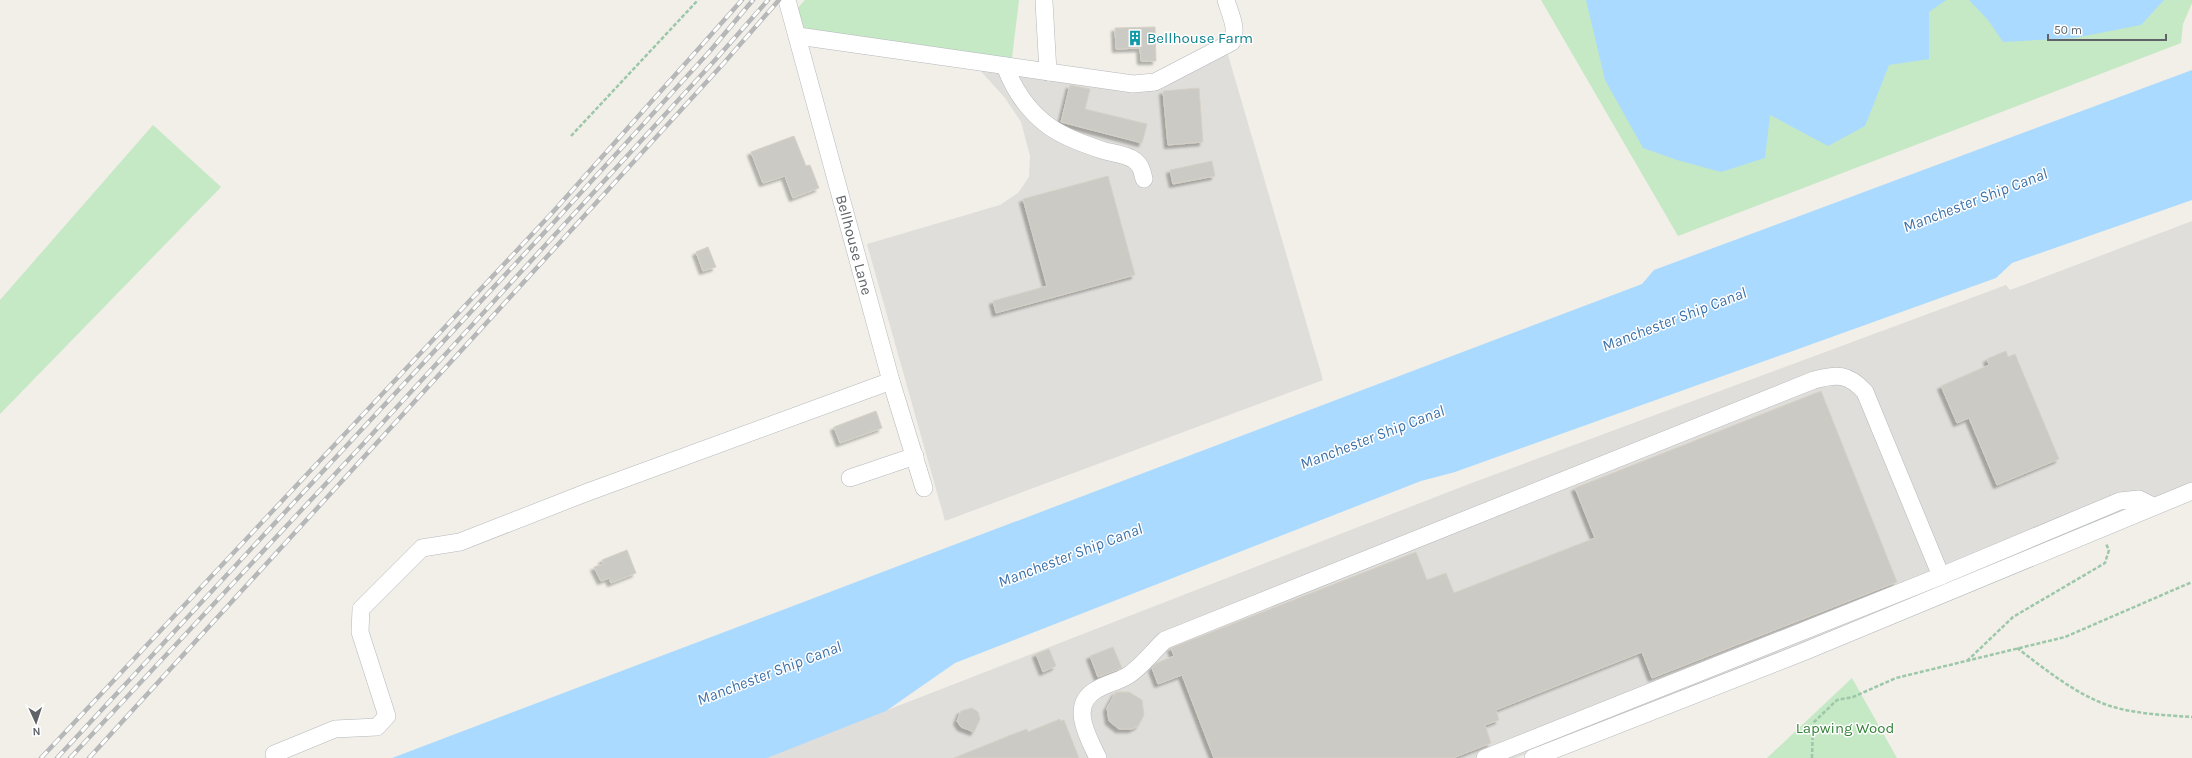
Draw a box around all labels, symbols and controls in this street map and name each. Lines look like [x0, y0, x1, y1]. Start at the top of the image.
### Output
scale bar [2048, 16, 2166, 42]
text: 50 m [2054, 23, 2082, 37]
building icon: Bellhouse Farm [1126, 29, 1144, 47]
place label: Bellhouse Farm [1147, 29, 1253, 47]
water label: Manchester Ship Canal [1900, 164, 2050, 236]
street label: Bellhouse Lane [832, 193, 876, 297]
water label: Manchester Ship Canal [1599, 283, 1749, 355]
water label: Manchester Ship Canal [1297, 401, 1447, 473]
water label: Manchester Ship Canal [995, 519, 1145, 591]
water label: Manchester Ship Canal [694, 637, 844, 709]
north arrow [16, 702, 56, 742]
park label: Lapwing Wood [1796, 719, 1894, 737]
text: N [32, 725, 41, 738]

